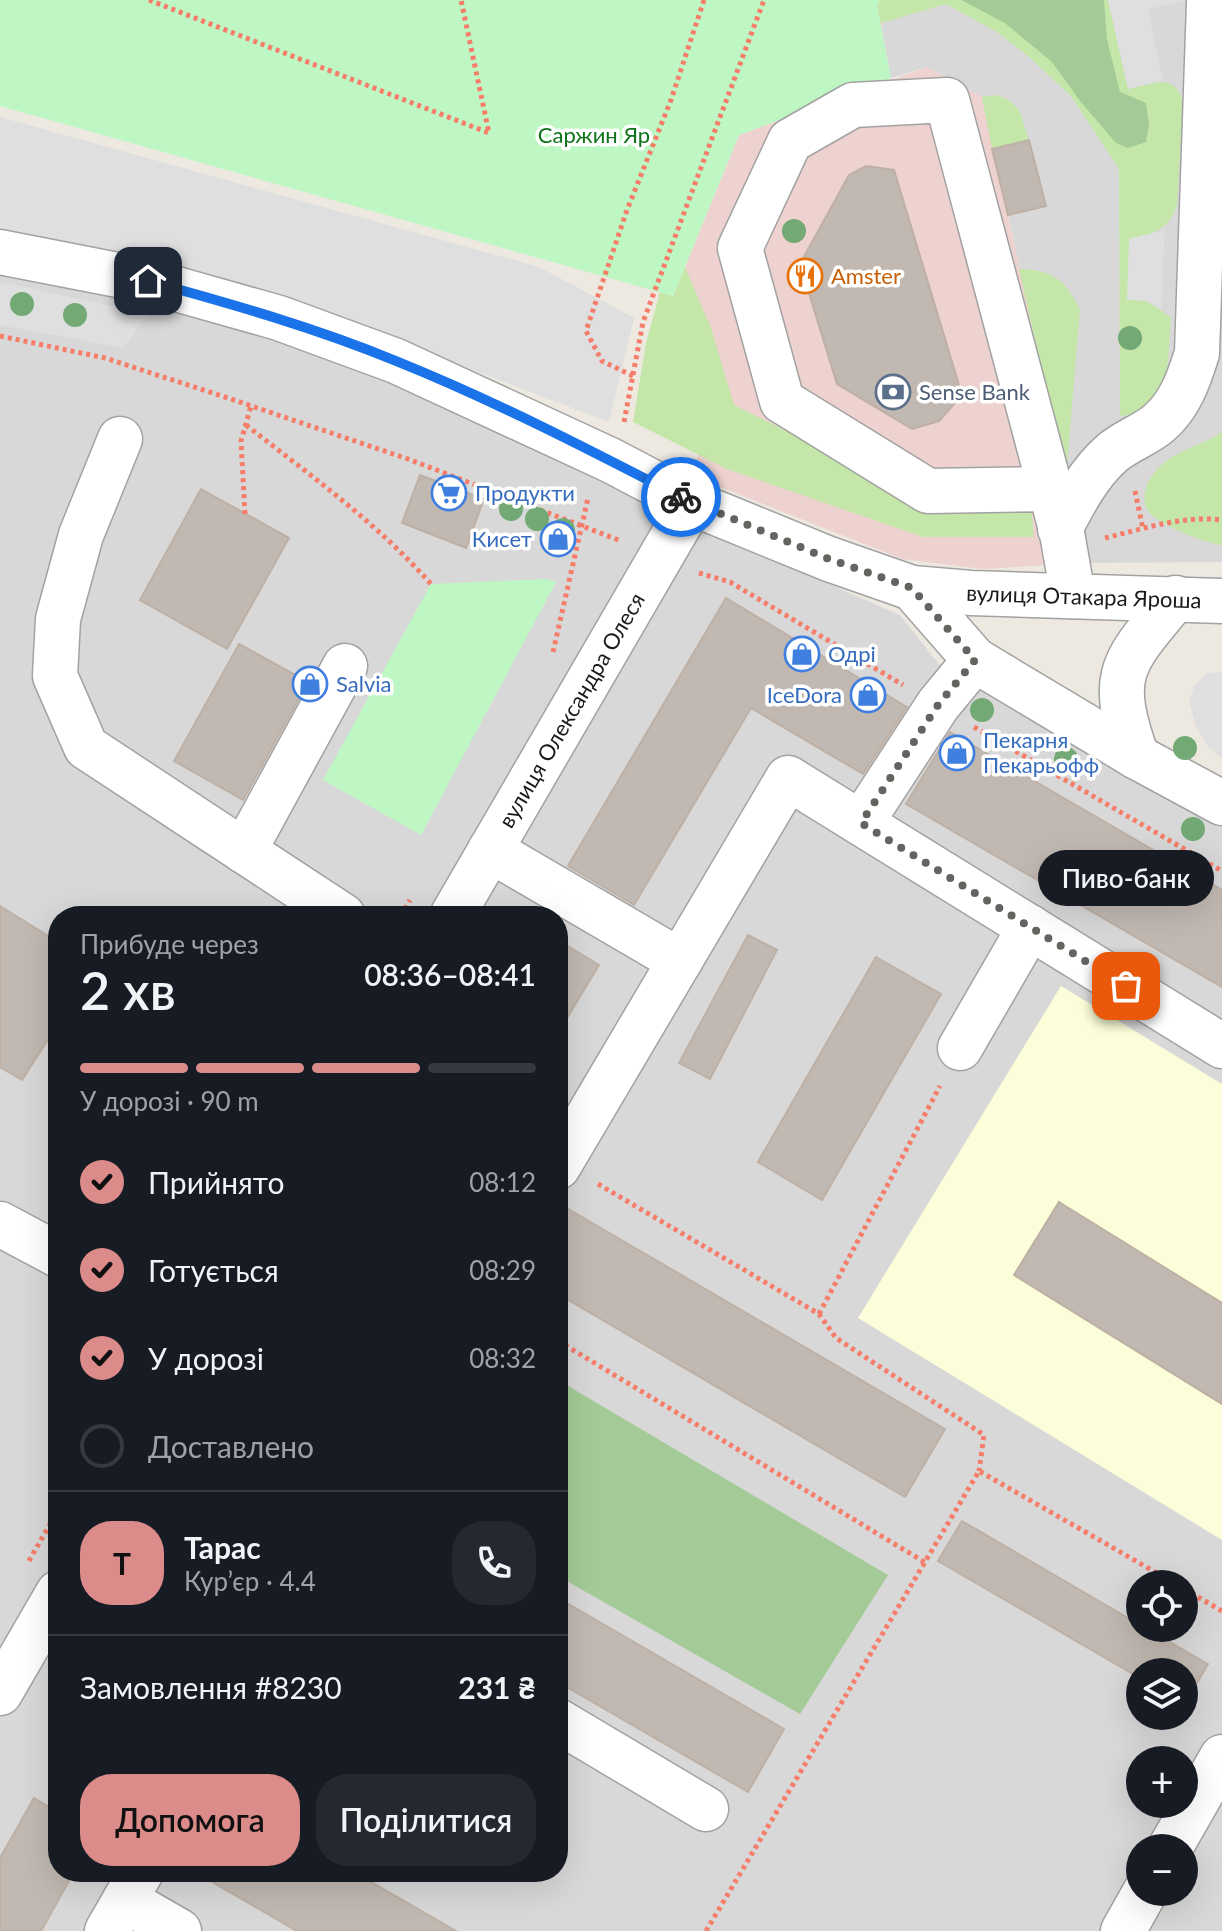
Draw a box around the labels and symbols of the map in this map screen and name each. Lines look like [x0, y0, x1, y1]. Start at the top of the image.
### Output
park label: Саржин Яр [538, 121, 650, 148]
pin [114, 247, 182, 315]
restaurant icon: Amster [786, 257, 824, 295]
place label: Amster [831, 262, 901, 289]
bank icon: Sense Bank [874, 373, 912, 411]
place label: Sense Bank [919, 378, 1031, 405]
courier [641, 457, 721, 537]
supermarket icon: Продукти [430, 474, 468, 512]
place label: Продукти [475, 479, 575, 506]
shop icon: Кисет [539, 520, 577, 558]
place label: Кисет [472, 525, 532, 552]
street label: вулиця Отакара Яроша [966, 579, 1202, 613]
street label: вулиця Олександра Олеся [492, 588, 650, 832]
shop icon: Одрі [783, 635, 821, 673]
place label: Одрі [828, 640, 876, 667]
shop icon: Salvia [291, 665, 329, 703]
place label: Salvia [336, 670, 391, 697]
shop icon: IceDora [849, 676, 887, 714]
place label: IceDora [767, 681, 842, 708]
place label: Пекарня Пекарьофф [983, 726, 1099, 778]
shop icon: Пекарня Пекарьофф [938, 734, 976, 772]
callout: Пиво-банк [1038, 850, 1214, 906]
pin [1092, 952, 1160, 1020]

